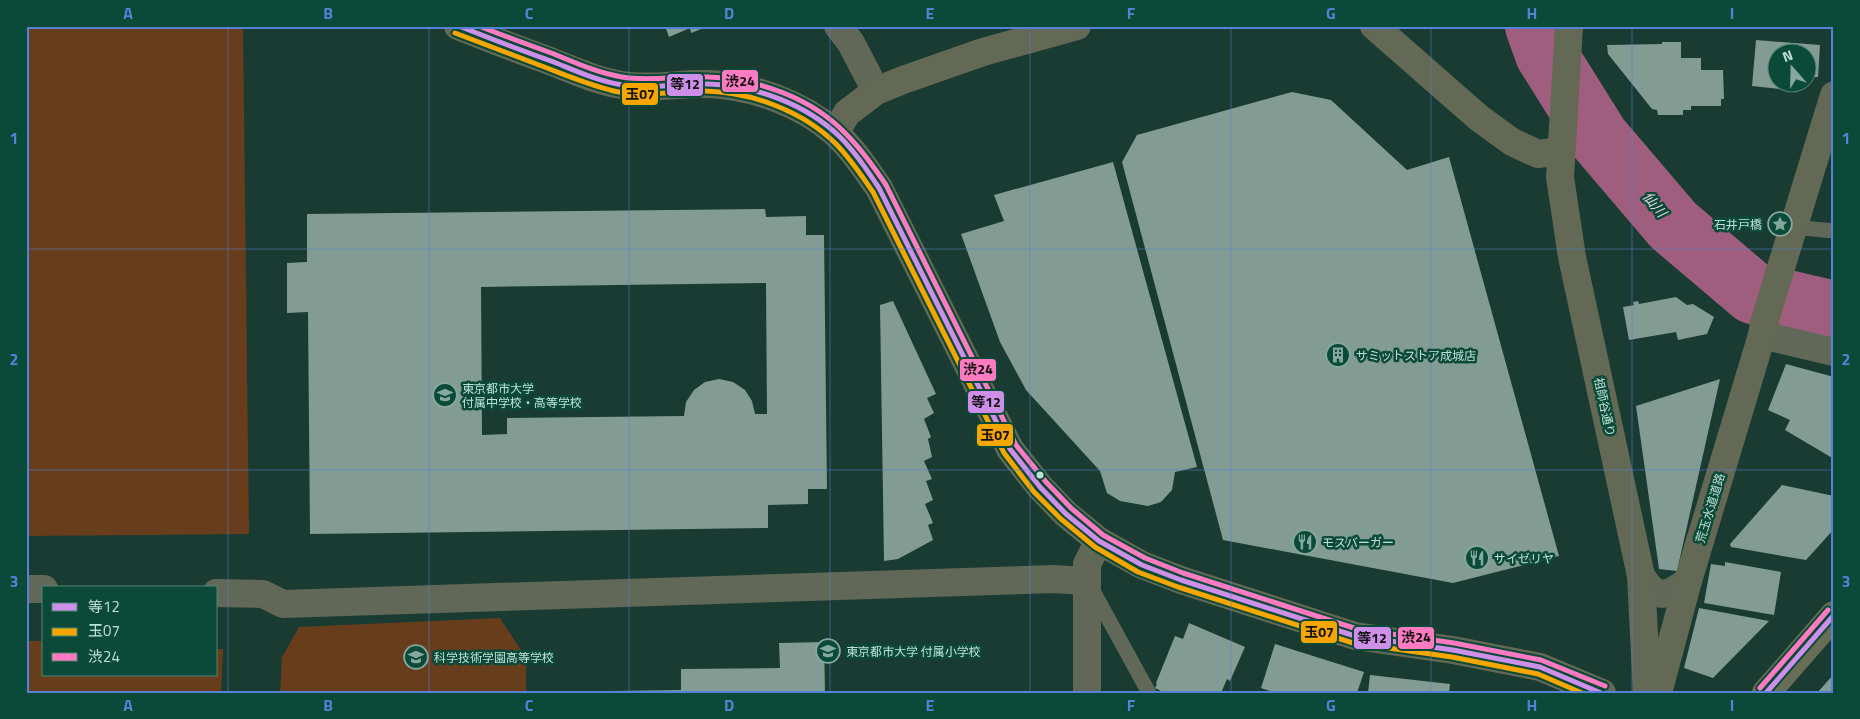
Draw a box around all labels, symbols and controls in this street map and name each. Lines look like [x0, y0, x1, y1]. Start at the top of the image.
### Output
text: A [123, 1, 133, 25]
text: B [323, 1, 333, 25]
text: C [525, 1, 534, 25]
text: D [724, 1, 734, 25]
text: E [926, 1, 935, 25]
text: F [1127, 1, 1136, 25]
text: G [1326, 1, 1336, 25]
text: H [1527, 1, 1537, 25]
text: I [1730, 1, 1734, 25]
north arrow [1768, 42, 1818, 92]
text: N [1779, 44, 1796, 67]
line badge: 渋24 [721, 69, 759, 93]
text: 渋24 [725, 70, 755, 91]
line badge: 等12 [666, 73, 704, 97]
text: 等12 [670, 73, 700, 94]
line badge: 玉07 [621, 82, 659, 106]
text: 玉07 [625, 83, 655, 104]
text: 1 [10, 126, 18, 150]
text: 1 [1842, 126, 1850, 150]
water label: 仙川 [1638, 187, 1673, 223]
place icon: 石井戸橋 [1767, 211, 1793, 237]
place label: 石井戸橋 [1714, 215, 1762, 234]
building icon: サミットストア成城店 [1325, 342, 1351, 368]
place label: サミットストア成城店 [1356, 346, 1476, 365]
text: 2 [10, 347, 18, 371]
text: 2 [1842, 347, 1850, 371]
line badge: 渋24 [959, 358, 997, 382]
text: 渋24 [963, 358, 993, 379]
street label: 祖師谷通り [1589, 376, 1621, 438]
place label: 東京都市大学 付属中学校・高等学校 [462, 379, 582, 412]
school or university icon: 東京都市大学 付属中学校・高等学校 [432, 382, 458, 408]
line badge: 等12 [967, 390, 1005, 414]
text: 等12 [971, 391, 1001, 412]
line badge: 玉07 [976, 423, 1014, 447]
text: 玉07 [980, 424, 1010, 445]
unlabelled marker [1035, 470, 1045, 480]
street label: 荒玉水道道路 [1690, 471, 1730, 545]
restaurant icon: モスバーガー [1292, 529, 1318, 555]
place label: モスバーガー [1322, 533, 1394, 552]
restaurant icon: サイゼリヤ [1464, 545, 1490, 571]
place label: サイゼリヤ [1494, 549, 1554, 568]
text: 3 [10, 569, 18, 593]
text: 3 [1842, 569, 1850, 593]
legend [42, 586, 218, 676]
text: 等12 [88, 595, 120, 618]
text: 玉07 [88, 619, 120, 642]
line badge: 玉07 [1300, 620, 1338, 644]
text: 玉07 [1304, 621, 1334, 642]
line badge: 等12 [1353, 626, 1392, 650]
line badge: 渋24 [1397, 626, 1435, 650]
text: 渋24 [1401, 626, 1431, 647]
text: 等12 [1357, 627, 1387, 648]
school or university icon: 東京都市大学 付属小学校 [815, 638, 841, 664]
place label: 東京都市大学 付属小学校 [846, 642, 981, 661]
school or university icon: 科学技術学園高等学校 [403, 644, 429, 670]
text: 渋24 [88, 645, 120, 668]
place label: 科学技術学園高等学校 [434, 648, 554, 667]
text: A [123, 693, 133, 717]
text: B [323, 693, 333, 717]
text: C [525, 693, 534, 717]
text: D [724, 693, 734, 717]
text: E [926, 693, 935, 717]
text: F [1127, 693, 1136, 717]
text: G [1326, 693, 1336, 717]
text: H [1527, 693, 1537, 717]
text: I [1730, 693, 1734, 717]

